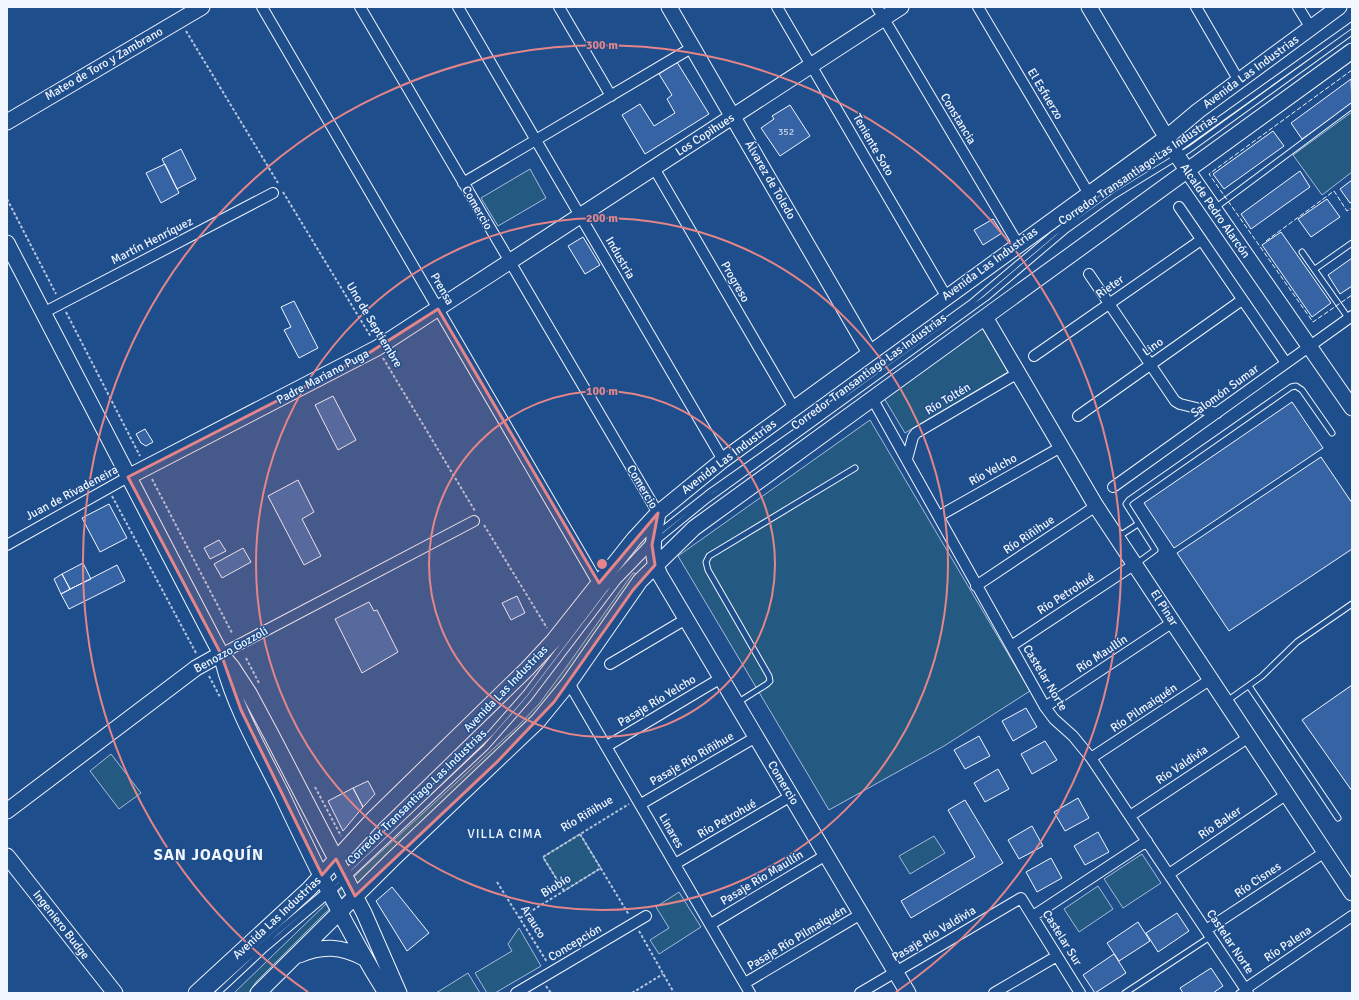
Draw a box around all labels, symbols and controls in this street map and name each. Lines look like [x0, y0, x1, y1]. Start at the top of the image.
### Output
street label: Mateo de Toro y Zambrano [42, 24, 166, 104]
street label: Avenida Las Industrias [1200, 32, 1302, 112]
text: 300 m [586, 38, 618, 53]
street label: El Esfuerzo [1024, 65, 1066, 123]
street label: Constancia [937, 91, 979, 147]
street label: Los Copihues [673, 110, 737, 160]
street label: Teniente Soto [849, 111, 897, 179]
street label: Corredor Transantiago Las Industrias [1056, 111, 1220, 229]
house number: 352 [778, 126, 794, 138]
street label: Álvarez de Toledo [741, 138, 799, 222]
street label: Alcalde Pedro Alarcón [1177, 161, 1253, 261]
street label: Comercio [458, 183, 496, 233]
text: 200 m [586, 211, 618, 226]
street label: Martín Henríquez [109, 214, 195, 268]
street label: Avenida Las Industrias [939, 224, 1041, 304]
street label: Industria [602, 234, 638, 282]
street label: Progreso [717, 259, 753, 305]
street label: Prensa [427, 270, 457, 308]
street label: Rieter [1093, 272, 1127, 302]
street label: Uno de Septiembre [343, 280, 405, 370]
street label: Corredor Transantiago Las Industrias [788, 311, 950, 433]
street label: Lino [1140, 335, 1166, 359]
street label: Padre Mariano Puga [274, 346, 372, 408]
street label: Salomón Sumar [1188, 361, 1263, 421]
street label: Río Toltén [923, 380, 973, 418]
text: 100 m [586, 384, 618, 399]
street label: Avenida Las Industrias [679, 416, 779, 498]
street label: Río Yelcho [966, 451, 1020, 489]
street label: Juan de Rivadeneira [23, 462, 121, 524]
street label: Comercio [623, 462, 661, 512]
street label: Río Riñihue [1000, 512, 1058, 558]
centre of rings [595, 557, 609, 571]
street label: Río Petrohué [1034, 570, 1098, 618]
street label: El Pinar [1147, 587, 1182, 629]
street label: Benozzo Gozzoli [191, 623, 271, 677]
street label: Río Maullín [1073, 632, 1131, 676]
street label: Avenida Las Industrias [461, 642, 551, 736]
street label: Castelar Norte [1019, 642, 1071, 714]
street label: Pasaje Río Yelcho [615, 672, 699, 730]
street label: Río Pilmaiquén [1108, 680, 1180, 736]
street label: Corredor Transantiago Las Industrias [344, 726, 490, 868]
street label: Pasaje Río Riñihue [647, 729, 737, 789]
street label: Río Valdivia [1153, 742, 1211, 788]
street label: Comercio [764, 758, 802, 808]
street label: Río Riñihue [558, 792, 616, 836]
street label: Río Petrohué [695, 796, 759, 842]
street label: Río Baker [1196, 803, 1245, 843]
street label: Linares [655, 811, 687, 851]
district label: VILLA CIMA [467, 826, 543, 842]
district label: SAN JOAQUÍN [154, 845, 264, 865]
street label: Pasaje Río Maullín [718, 847, 806, 909]
street label: Río Cisnes [1232, 859, 1284, 901]
street label: Biobío [538, 871, 574, 901]
street label: Avenida Las Industrias [230, 873, 324, 963]
street label: Ingeniero Budge [29, 887, 93, 963]
street label: Pasaje Río Pilmaiquén [745, 902, 849, 974]
street label: Arauco [517, 903, 549, 941]
street label: Pasaje Río Valdivia [889, 903, 979, 965]
street label: Castelar Sur [1039, 907, 1085, 969]
street label: Castelar Norte [1203, 907, 1257, 977]
street label: Concepción [546, 921, 604, 965]
street label: Río Palena [1261, 923, 1315, 965]

